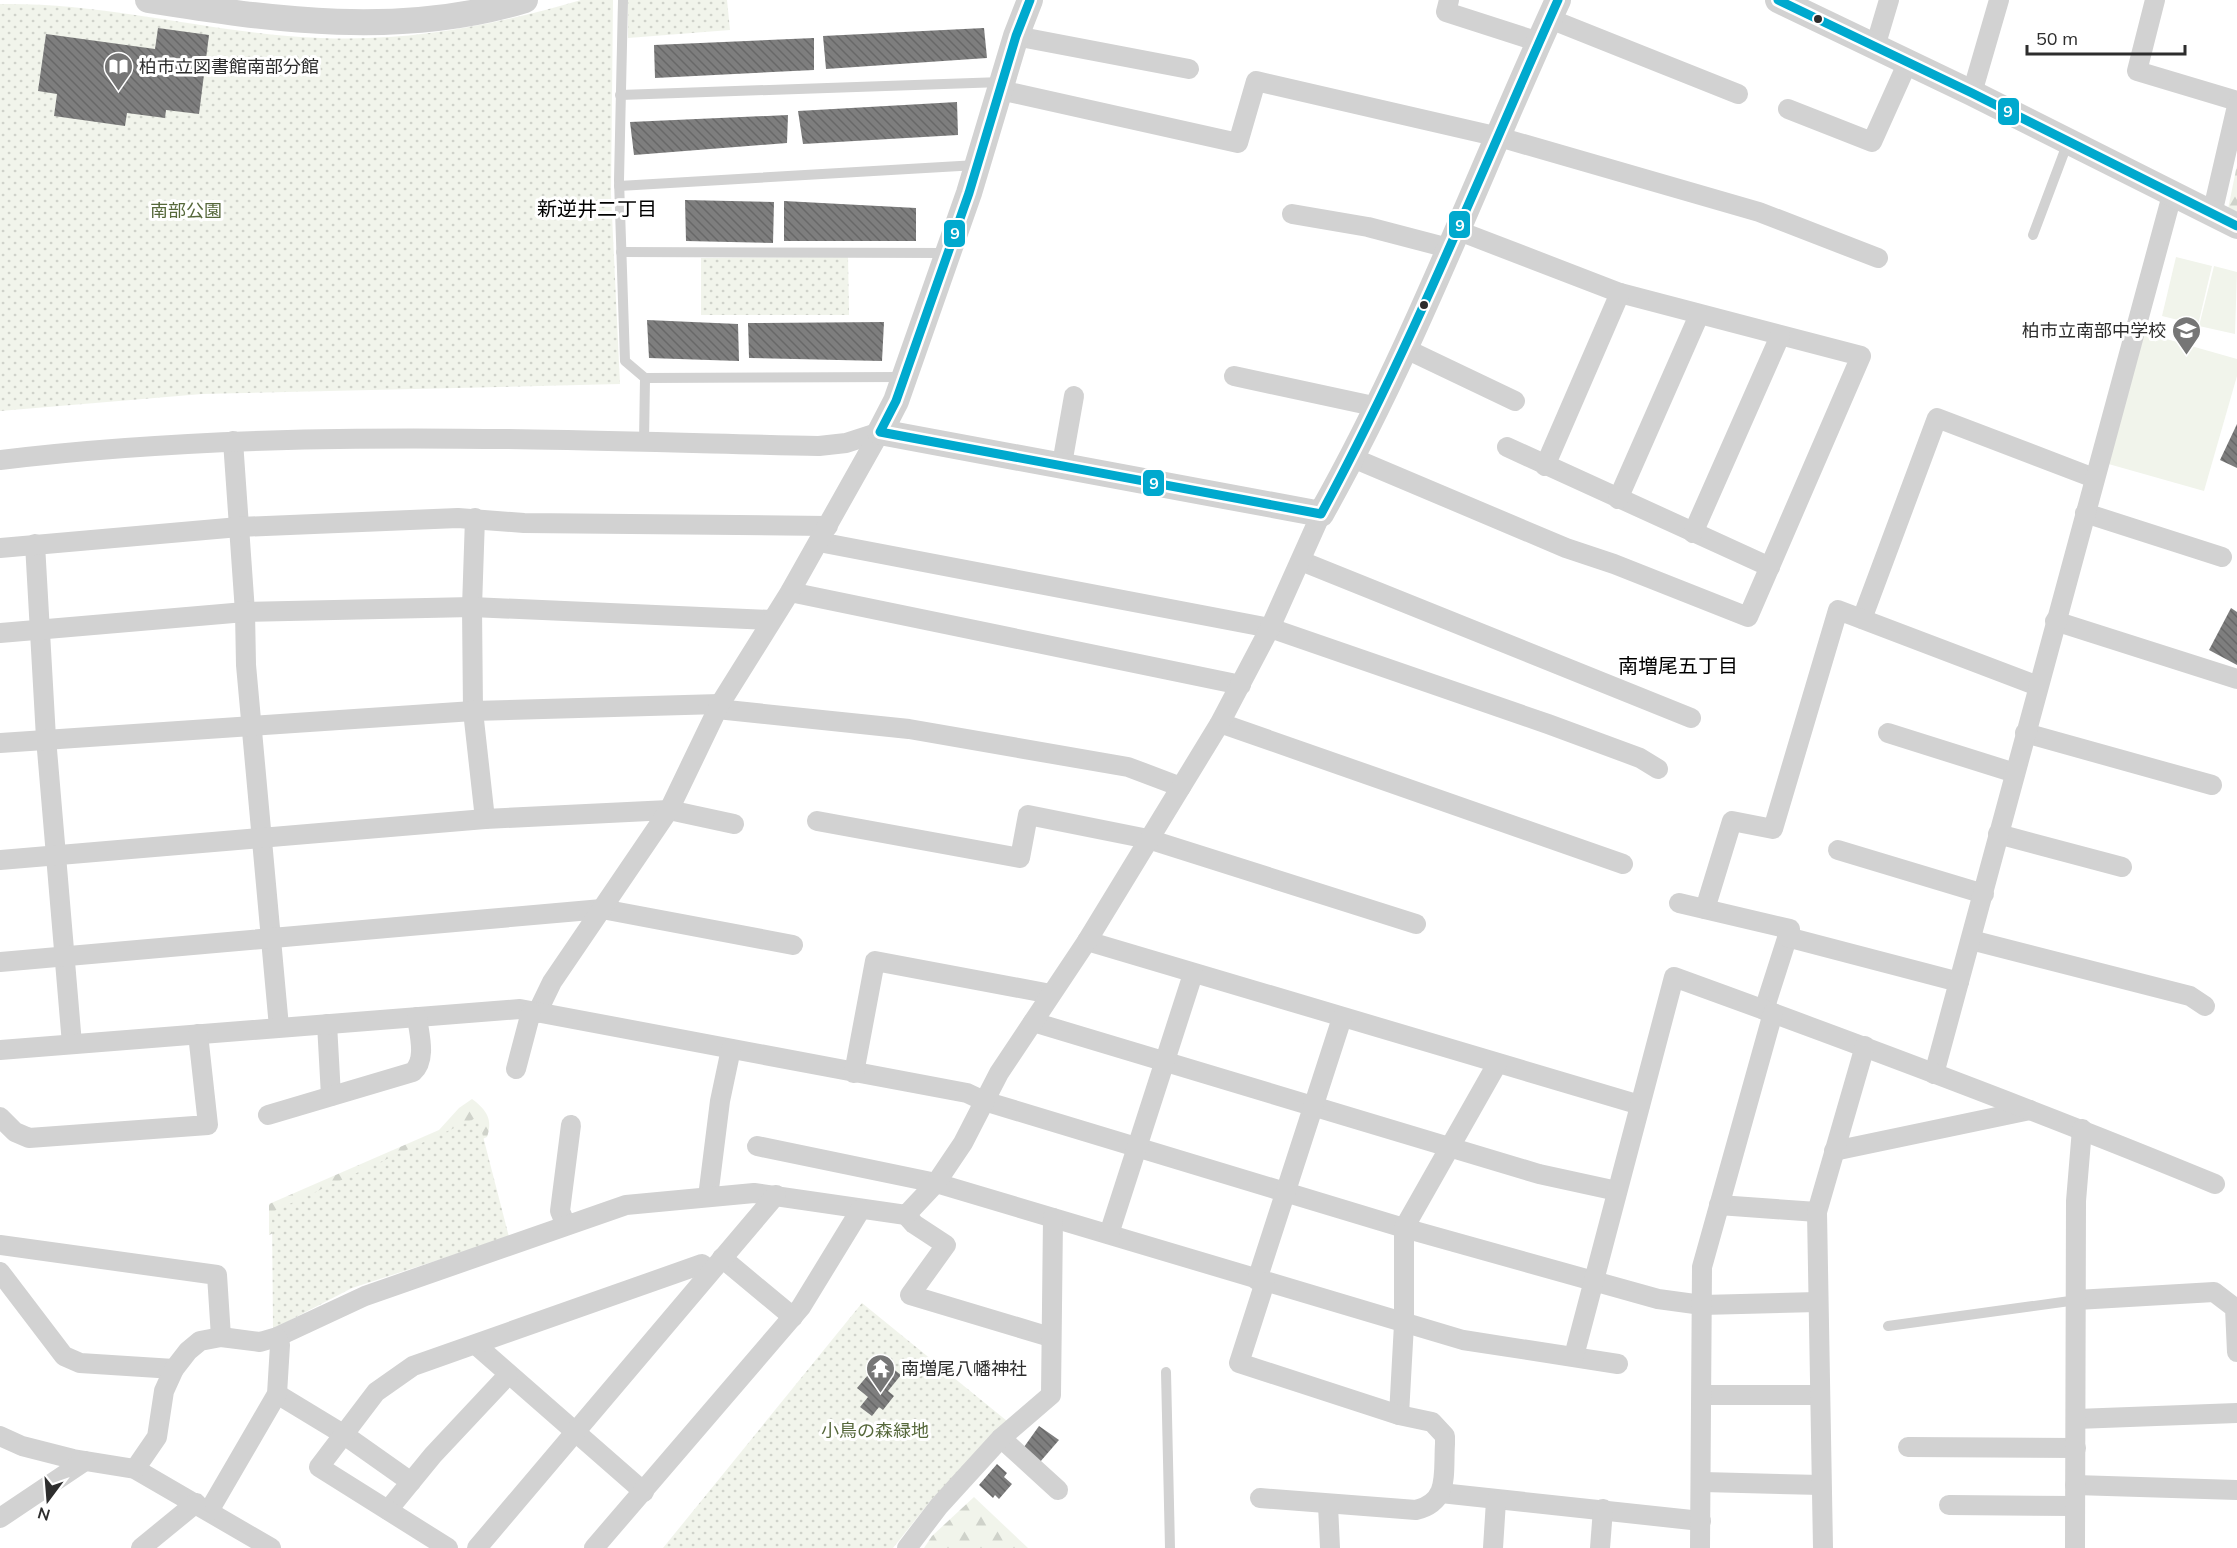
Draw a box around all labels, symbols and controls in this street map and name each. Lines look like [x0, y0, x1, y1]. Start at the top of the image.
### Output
unlabelled marker [1812, 13, 1824, 25]
scale bar [2027, 18, 2184, 56]
text: 50 m [2036, 27, 2078, 50]
library icon: 柏市立図書館南部分館 [102, 50, 134, 92]
place label: 柏市立図書館南部分館 [139, 55, 319, 78]
line badge: 9 [1997, 97, 2020, 126]
text: 9 [2003, 101, 2013, 121]
district label: 新逆井二丁目 [537, 196, 657, 221]
park label: 南部公園 [150, 199, 222, 222]
line badge: 9 [1448, 210, 1471, 239]
text: 9 [1455, 215, 1465, 235]
line badge: 9 [943, 219, 966, 248]
text: 9 [950, 223, 960, 243]
unlabelled marker [1418, 299, 1430, 311]
school or university icon: 柏市立南部中学校 [2171, 314, 2203, 356]
place label: 柏市立南部中学校 [2022, 319, 2166, 342]
line badge: 9 [1142, 469, 1165, 497]
text: 9 [1149, 473, 1159, 493]
district label: 南増尾五丁目 [1618, 653, 1738, 678]
temple icon: 南増尾八幡神社 [864, 1352, 896, 1394]
place label: 南増尾八幡神社 [901, 1357, 1027, 1380]
park label: 小鳥の森緑地 [821, 1419, 929, 1442]
north arrow [18, 1470, 78, 1530]
text: N [35, 1503, 52, 1526]

